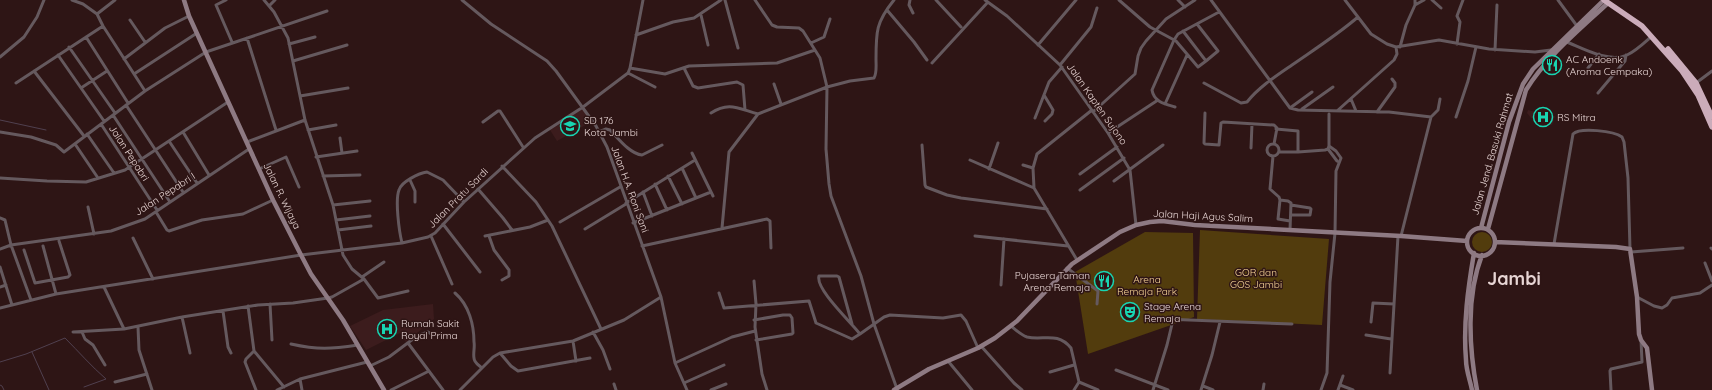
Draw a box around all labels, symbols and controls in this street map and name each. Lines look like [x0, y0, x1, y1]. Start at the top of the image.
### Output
place label: AC Andoenk (Aroma Cempaka) [1566, 53, 1653, 78]
restaurant icon: AC Andoenk (Aroma Cempaka) [1541, 54, 1563, 76]
street label: Jalan Kapten Sujono [1064, 61, 1130, 147]
street label: Jalan Jend. Basuki Rahmat [1468, 91, 1516, 217]
hospital icon: RS Mitra [1532, 106, 1554, 128]
place label: RS Mitra [1557, 111, 1596, 124]
place label: SD 176 Kota Jambi [584, 114, 638, 139]
school or university icon: SD 176 Kota Jambi [559, 115, 581, 137]
street label: Jalan Pepabri [106, 122, 152, 184]
street label: Jalan H.A. Roni Sani [608, 144, 652, 234]
street label: Jalan R. Wijaya [260, 161, 304, 231]
street label: Jalan Pratu Sardi [425, 165, 491, 231]
street label: Jalan Pepabri I [132, 170, 198, 218]
street label: Jalan Haji Agus Salim [1152, 207, 1254, 225]
park label: GOR dan GOS Jambi [1230, 266, 1282, 291]
district label: Jambi [1487, 267, 1541, 290]
place label: Pujasera Taman Arena Remaja [1015, 269, 1090, 294]
restaurant icon: Pujasera Taman Arena Remaja [1093, 270, 1115, 292]
park label: Arena Remaja Park [1117, 273, 1177, 298]
place label: Stage Arena Remaja [1144, 300, 1201, 325]
theatre icon: Stage Arena Remaja [1119, 301, 1141, 323]
place label: Rumah Sakit Royal Prima [401, 317, 460, 342]
hospital icon: Rumah Sakit Royal Prima [376, 318, 398, 340]

